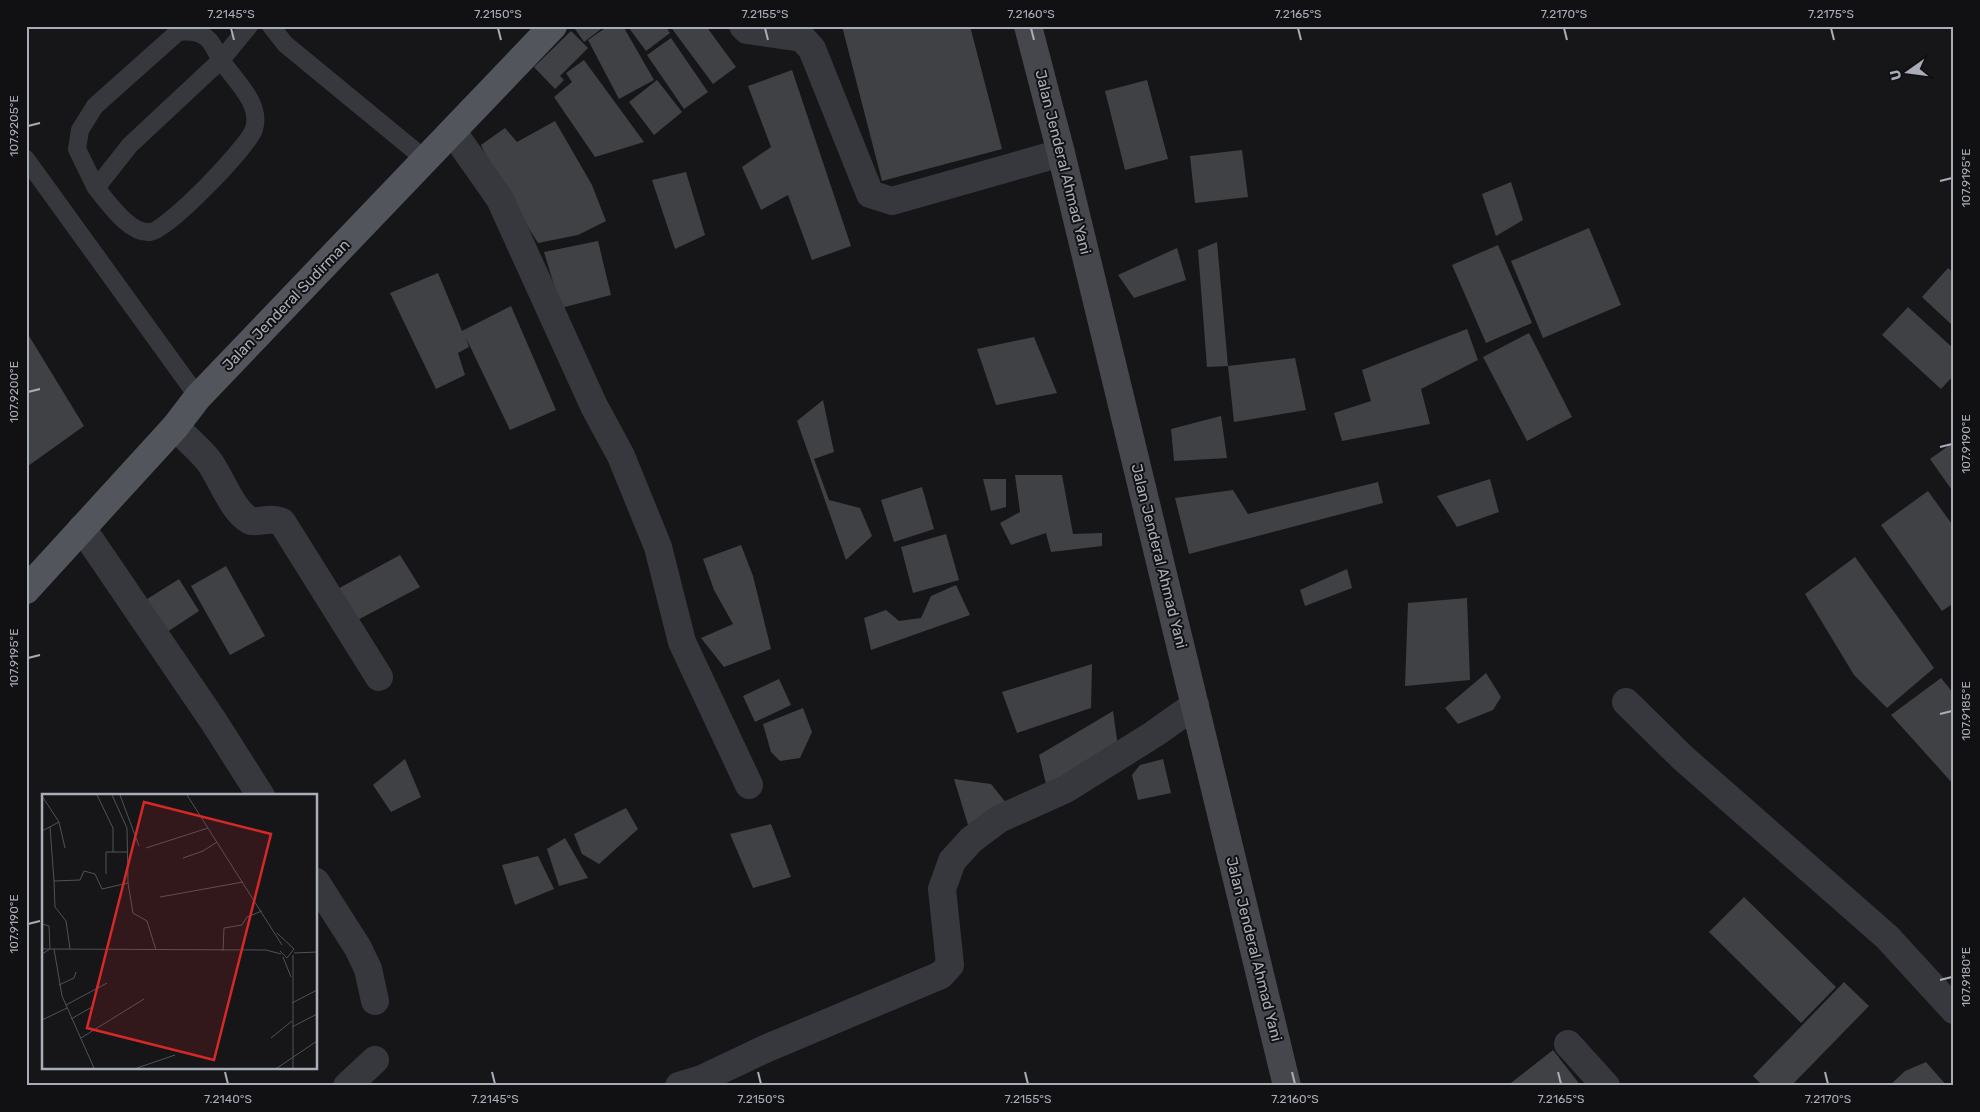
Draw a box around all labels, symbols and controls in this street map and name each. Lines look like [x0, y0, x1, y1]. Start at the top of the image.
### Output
text: 7.2145°S [207, 7, 255, 21]
text: 7.2150°S [474, 7, 522, 21]
text: 7.2155°S [742, 7, 788, 21]
text: 7.2160°S [1007, 7, 1055, 21]
text: 7.2165°S [1274, 7, 1322, 21]
text: 7.2170°S [1541, 7, 1587, 21]
text: 7.2175°S [1808, 7, 1854, 21]
north arrow [1882, 48, 1932, 98]
street label: Jalan Jenderal Ahmad Yani [1031, 68, 1095, 256]
text: U [1886, 68, 1905, 82]
text: 107.9205°E [7, 95, 21, 157]
text: 107.9195°E [1959, 148, 1973, 208]
street label: Jalan Jenderal Sudirman [219, 236, 353, 374]
text: 107.9200°E [7, 361, 21, 423]
text: 107.9190°E [1959, 414, 1973, 474]
street label: Jalan Jenderal Ahmad Yani [1127, 462, 1191, 650]
text: 107.9195°E [7, 628, 21, 688]
text: 107.9185°E [1959, 681, 1973, 741]
inset map [42, 794, 318, 1070]
street label: Jalan Jenderal Ahmad Yani [1222, 855, 1286, 1043]
text: 107.9190°E [7, 894, 21, 954]
text: 107.9180°E [1959, 947, 1973, 1007]
text: 7.2140°S [204, 1092, 252, 1106]
text: 7.2145°S [471, 1092, 519, 1106]
text: 7.2150°S [737, 1092, 785, 1106]
text: 7.2155°S [1005, 1092, 1051, 1106]
text: 7.2160°S [1271, 1092, 1319, 1106]
text: 7.2165°S [1537, 1092, 1585, 1106]
text: 7.2170°S [1805, 1092, 1851, 1106]

